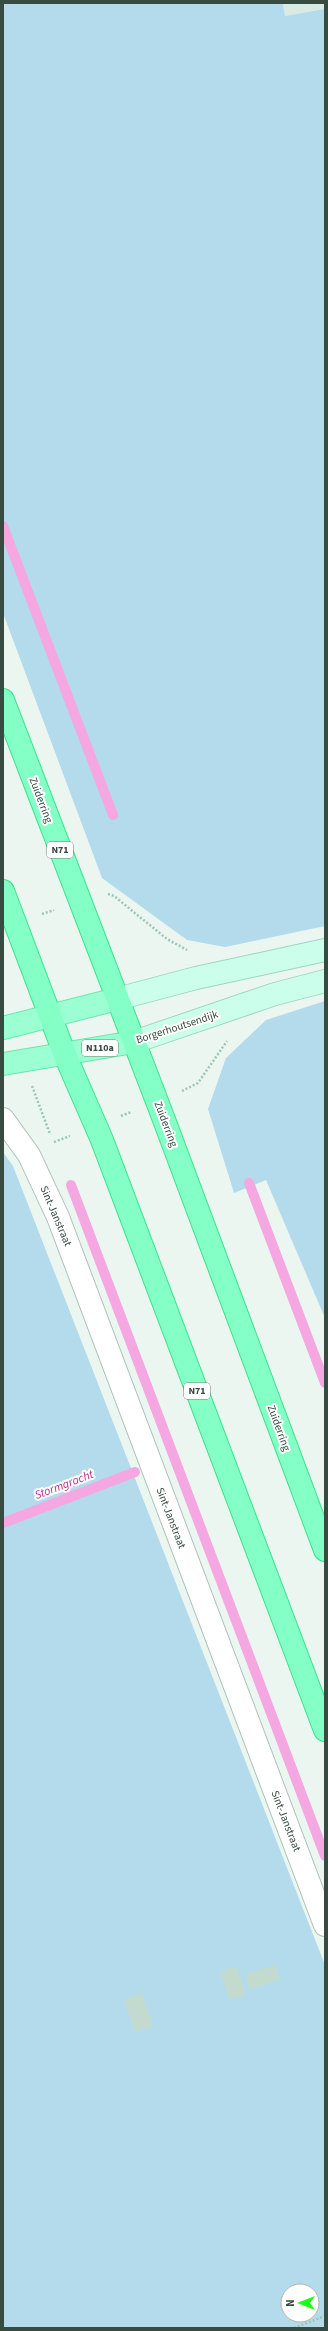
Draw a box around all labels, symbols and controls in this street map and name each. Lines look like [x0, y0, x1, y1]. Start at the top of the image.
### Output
street label: Zuiderring [25, 775, 57, 825]
road number: N71 [47, 842, 73, 858]
street label: Borgerhoutsendijk [134, 1007, 220, 1047]
road number: N110a [82, 1040, 118, 1056]
street label: Zuiderring [150, 1099, 182, 1149]
street label: Sint-Janstraat [37, 1183, 76, 1249]
road number: N71 [184, 1383, 210, 1399]
street label: Zuiderring [264, 1403, 294, 1453]
water label: Stormgracht [32, 1466, 97, 1504]
street label: Sint-Janstraat [152, 1485, 190, 1551]
street label: Sint-Janstraat [267, 1788, 305, 1854]
north arrow [280, 2283, 320, 2323]
text: N [283, 2299, 298, 2307]

